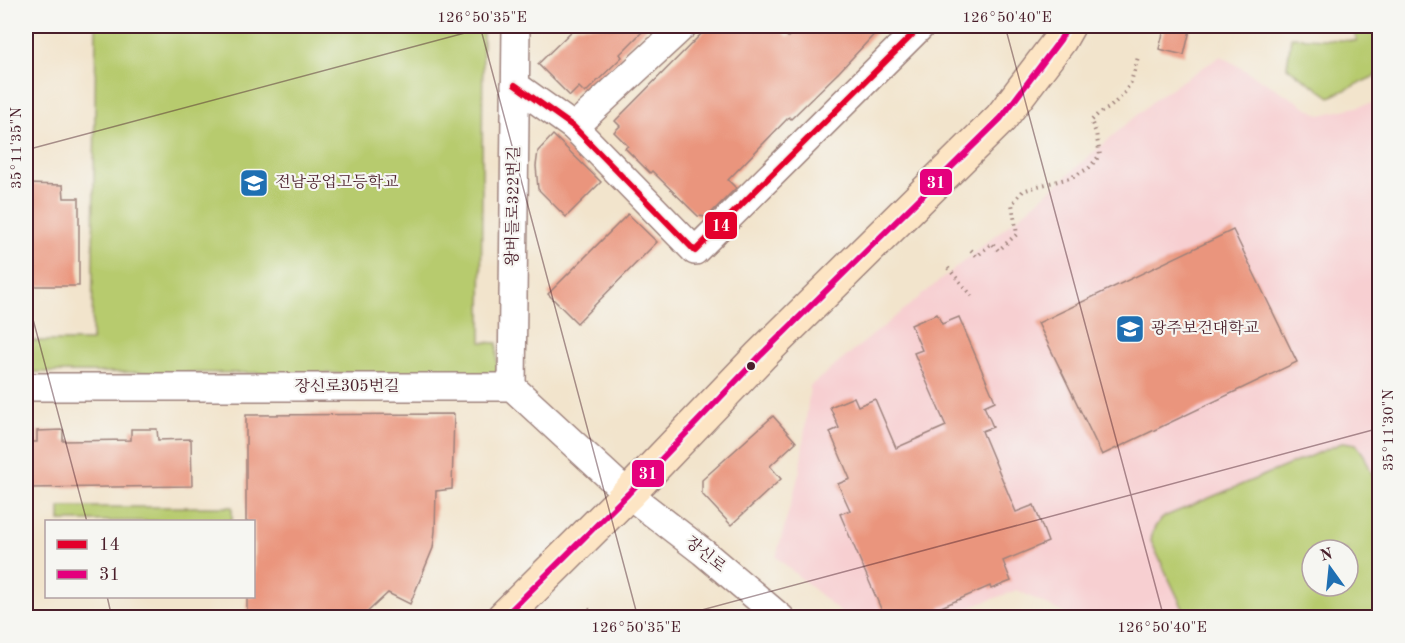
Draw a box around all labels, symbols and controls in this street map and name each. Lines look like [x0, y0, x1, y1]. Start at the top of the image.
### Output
text: 126°50'35"E [437, 11, 527, 26]
text: 126°50'40"E [962, 11, 1052, 26]
text: 35°11'35"N [10, 107, 25, 189]
street label: 왕버들로322번길 [504, 146, 523, 266]
school or university icon: 전남공업고등학교 [238, 167, 270, 199]
line badge: 31 [919, 168, 953, 196]
place label: 전남공업고등학교 [275, 174, 399, 191]
text: 31 [927, 176, 945, 192]
line badge: 14 [704, 211, 738, 240]
text: 14 [712, 219, 730, 235]
school or university icon: 광주보건대학교 [1114, 313, 1146, 345]
place label: 광주보건대학교 [1151, 320, 1259, 337]
unlabelled marker [745, 360, 757, 372]
street label: 장신로305번길 [294, 378, 400, 395]
text: 35°11'30"N [1382, 389, 1397, 471]
line badge: 31 [631, 459, 665, 488]
text: 31 [639, 467, 657, 483]
legend [45, 520, 255, 598]
street label: 장신로 [682, 533, 729, 576]
text: 14 [99, 536, 120, 554]
north arrow [1300, 538, 1360, 598]
text: N [1319, 546, 1335, 565]
text: 31 [99, 566, 120, 584]
text: 126°50'35"E [591, 621, 681, 636]
text: 126°50'40"E [1117, 621, 1207, 636]

